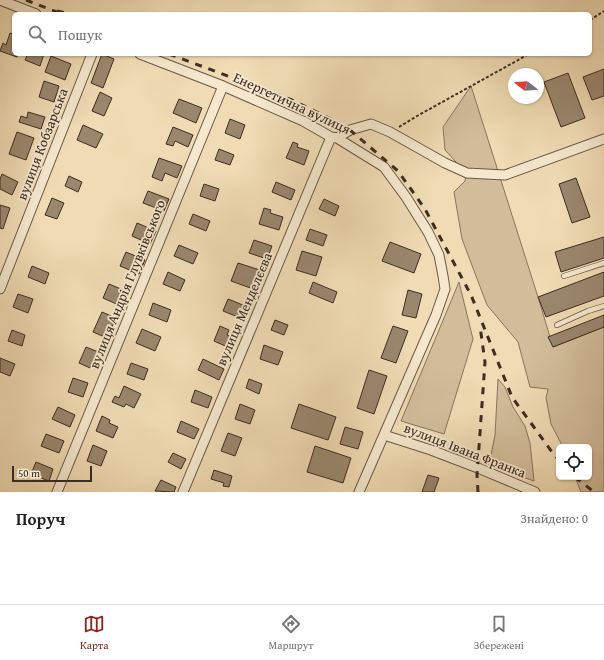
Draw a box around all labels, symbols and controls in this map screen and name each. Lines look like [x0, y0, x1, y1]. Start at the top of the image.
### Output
search box [12, 12, 592, 56]
icon: search [26, 23, 48, 45]
text: Пошук [58, 24, 102, 45]
street label: Енергетична вулиця [230, 67, 354, 139]
north arrow [508, 68, 544, 104]
street label: вулиця Кобзарська [11, 85, 73, 203]
street label: вулиця Андрія Глувківського [84, 196, 170, 372]
street label: вулиця Менделєєва [211, 249, 277, 369]
street label: вулиця Івана Франка [401, 418, 529, 483]
map controls [556, 444, 592, 480]
button: locate [556, 444, 592, 480]
scale bar [12, 464, 92, 483]
text: 50 m [18, 465, 40, 481]
text: Поруч [16, 506, 65, 531]
text: Знайдено: 0 [520, 509, 588, 528]
tab: Карта [80, 613, 109, 653]
tab: Маршрут [269, 613, 314, 653]
tab: Збережені [474, 613, 524, 653]

